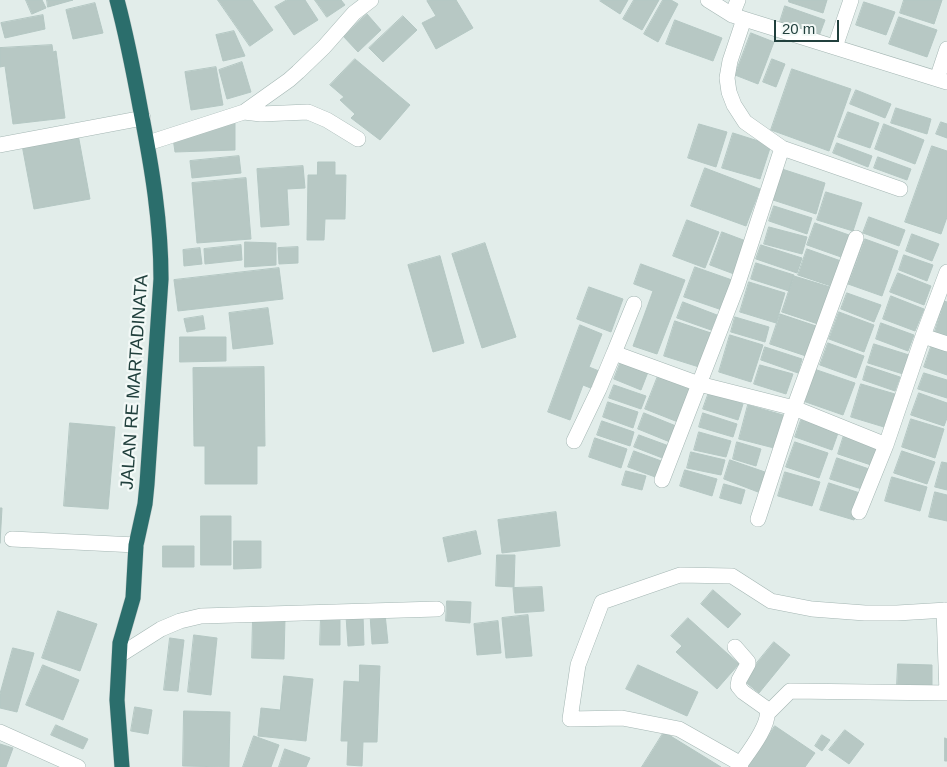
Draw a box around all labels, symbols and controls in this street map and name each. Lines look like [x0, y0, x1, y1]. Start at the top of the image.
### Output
scale bar [777, 10, 842, 42]
text: 20 m [782, 20, 815, 37]
street label: JALAN RE MARTADINATA [117, 274, 153, 490]

